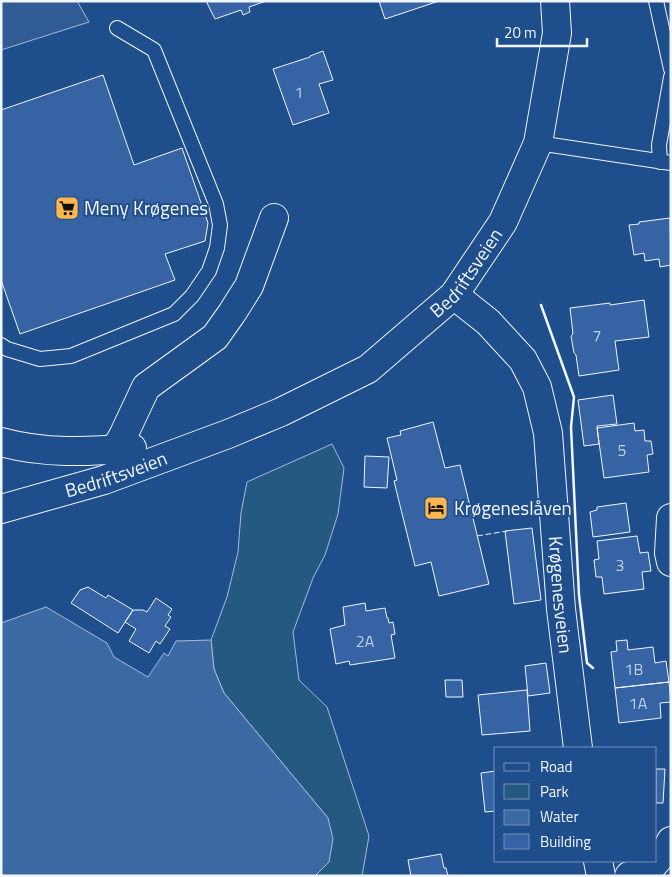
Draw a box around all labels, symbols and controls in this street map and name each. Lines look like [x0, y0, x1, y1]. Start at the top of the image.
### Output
scale bar [497, 15, 587, 47]
text: 20 m [504, 21, 537, 44]
house number: 1 [295, 80, 303, 104]
place label: Meny Krøgenes [84, 193, 208, 222]
supermarket icon: Meny Krøgenes [54, 195, 80, 221]
street label: Bedriftsveien [423, 222, 509, 324]
house number: 7 [593, 323, 601, 347]
house number: 5 [618, 438, 627, 462]
street label: Bedriftsveien [61, 443, 171, 504]
place label: Krøgeneslåven [454, 493, 572, 522]
hotel icon: Krøgeneslåven [423, 495, 449, 521]
street label: Krøgenesveien [542, 535, 581, 655]
house number: 3 [616, 553, 624, 577]
house number: 2A [356, 629, 375, 653]
house number: 1B [625, 657, 644, 681]
house number: 1A [629, 691, 648, 715]
legend [494, 747, 657, 862]
text: Road [540, 755, 572, 778]
text: Park [540, 780, 569, 803]
text: Water [540, 805, 579, 828]
text: Building [540, 830, 591, 853]

